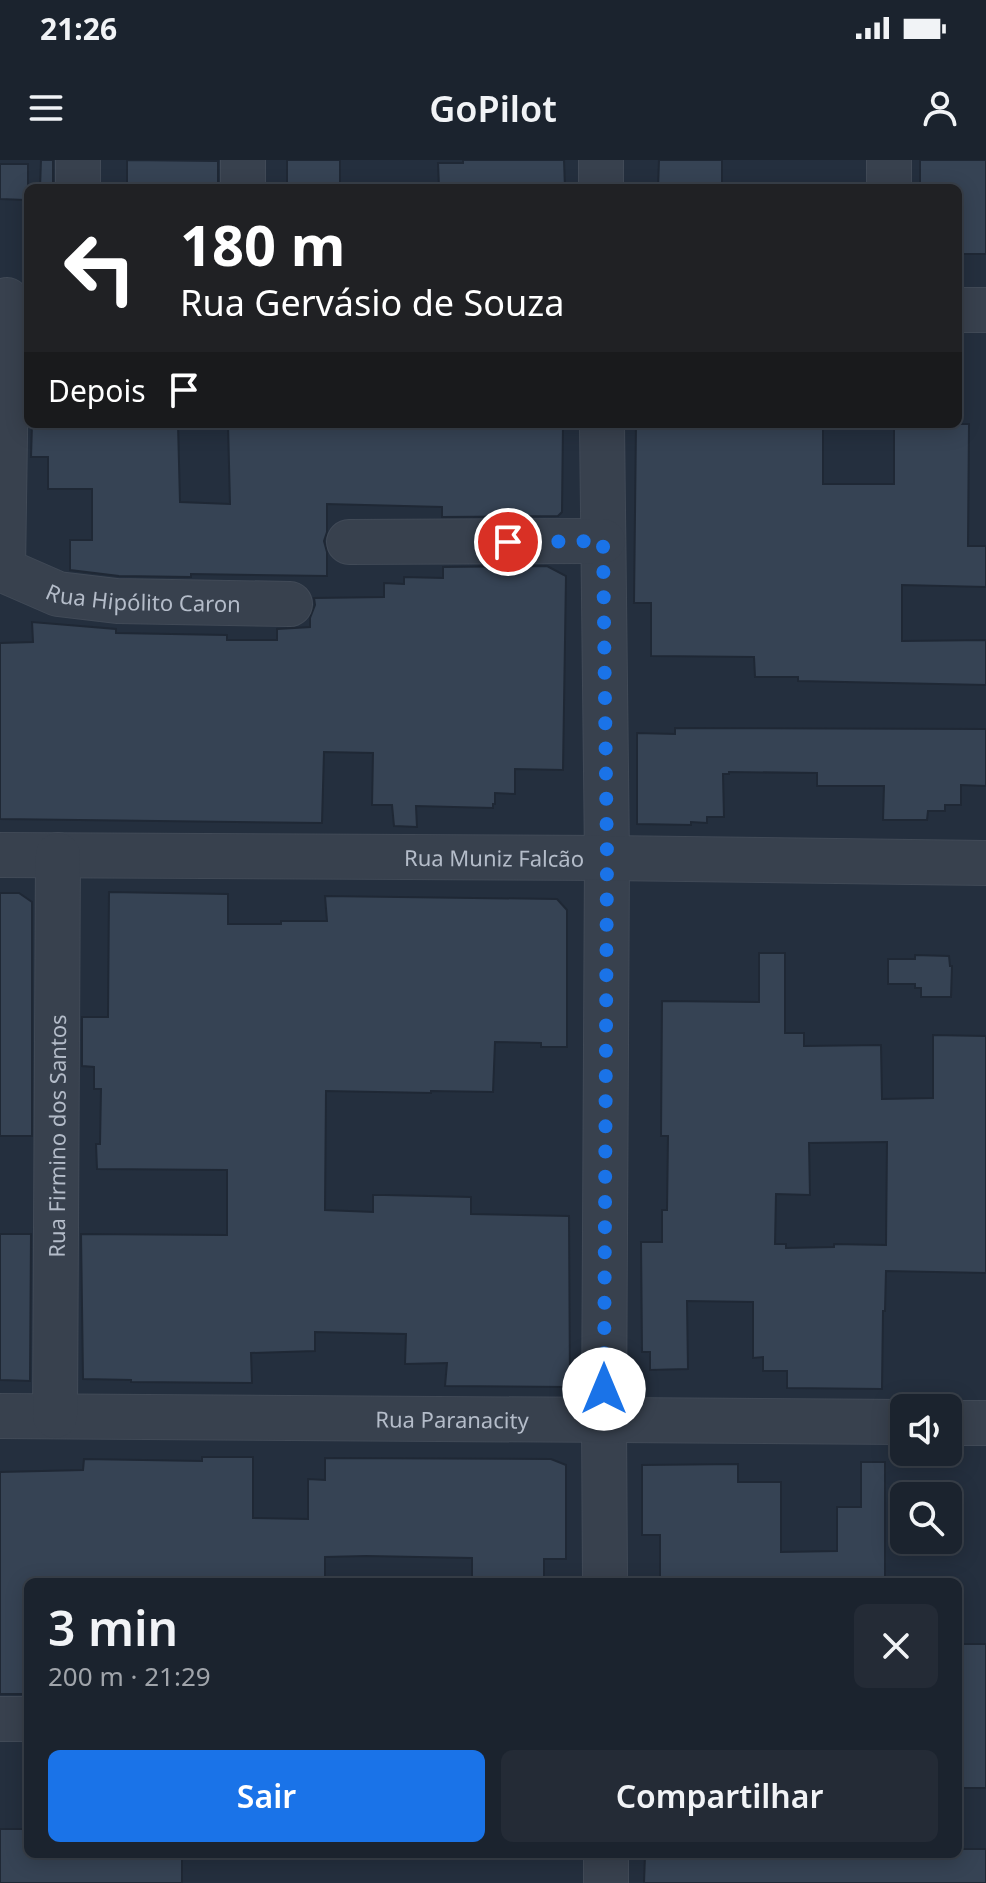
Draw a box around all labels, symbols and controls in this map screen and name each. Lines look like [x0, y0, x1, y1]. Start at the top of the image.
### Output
text: 21:26 [40, 8, 117, 49]
text: GoPilot [429, 84, 557, 133]
icon: menu [24, 86, 68, 130]
icon: person [918, 86, 962, 130]
text: 180 m [180, 206, 345, 282]
icon: left [48, 216, 152, 320]
text: Rua Gervásio de Souza [180, 278, 564, 327]
icon: arrive [162, 368, 206, 412]
text: Depois [48, 370, 146, 411]
pin [474, 508, 542, 576]
icon: arrive [486, 520, 530, 564]
street label: Rua Hipólito Caron [42, 576, 241, 618]
street label: Rua Muniz Falcão [404, 842, 584, 873]
street label: Rua Firmino dos Santos [41, 1014, 72, 1258]
position arrow [562, 1347, 646, 1431]
map controls [890, 1394, 962, 1554]
button: sound [890, 1394, 962, 1466]
street label: Rua Paranacity [375, 1403, 530, 1435]
button: search [890, 1482, 962, 1554]
text: 3 min [48, 1595, 178, 1660]
button: close [854, 1604, 938, 1688]
text: 200 m · 21:29 [48, 1658, 211, 1694]
button: Sair [48, 1750, 485, 1842]
button: Compartilhar [501, 1750, 938, 1842]

